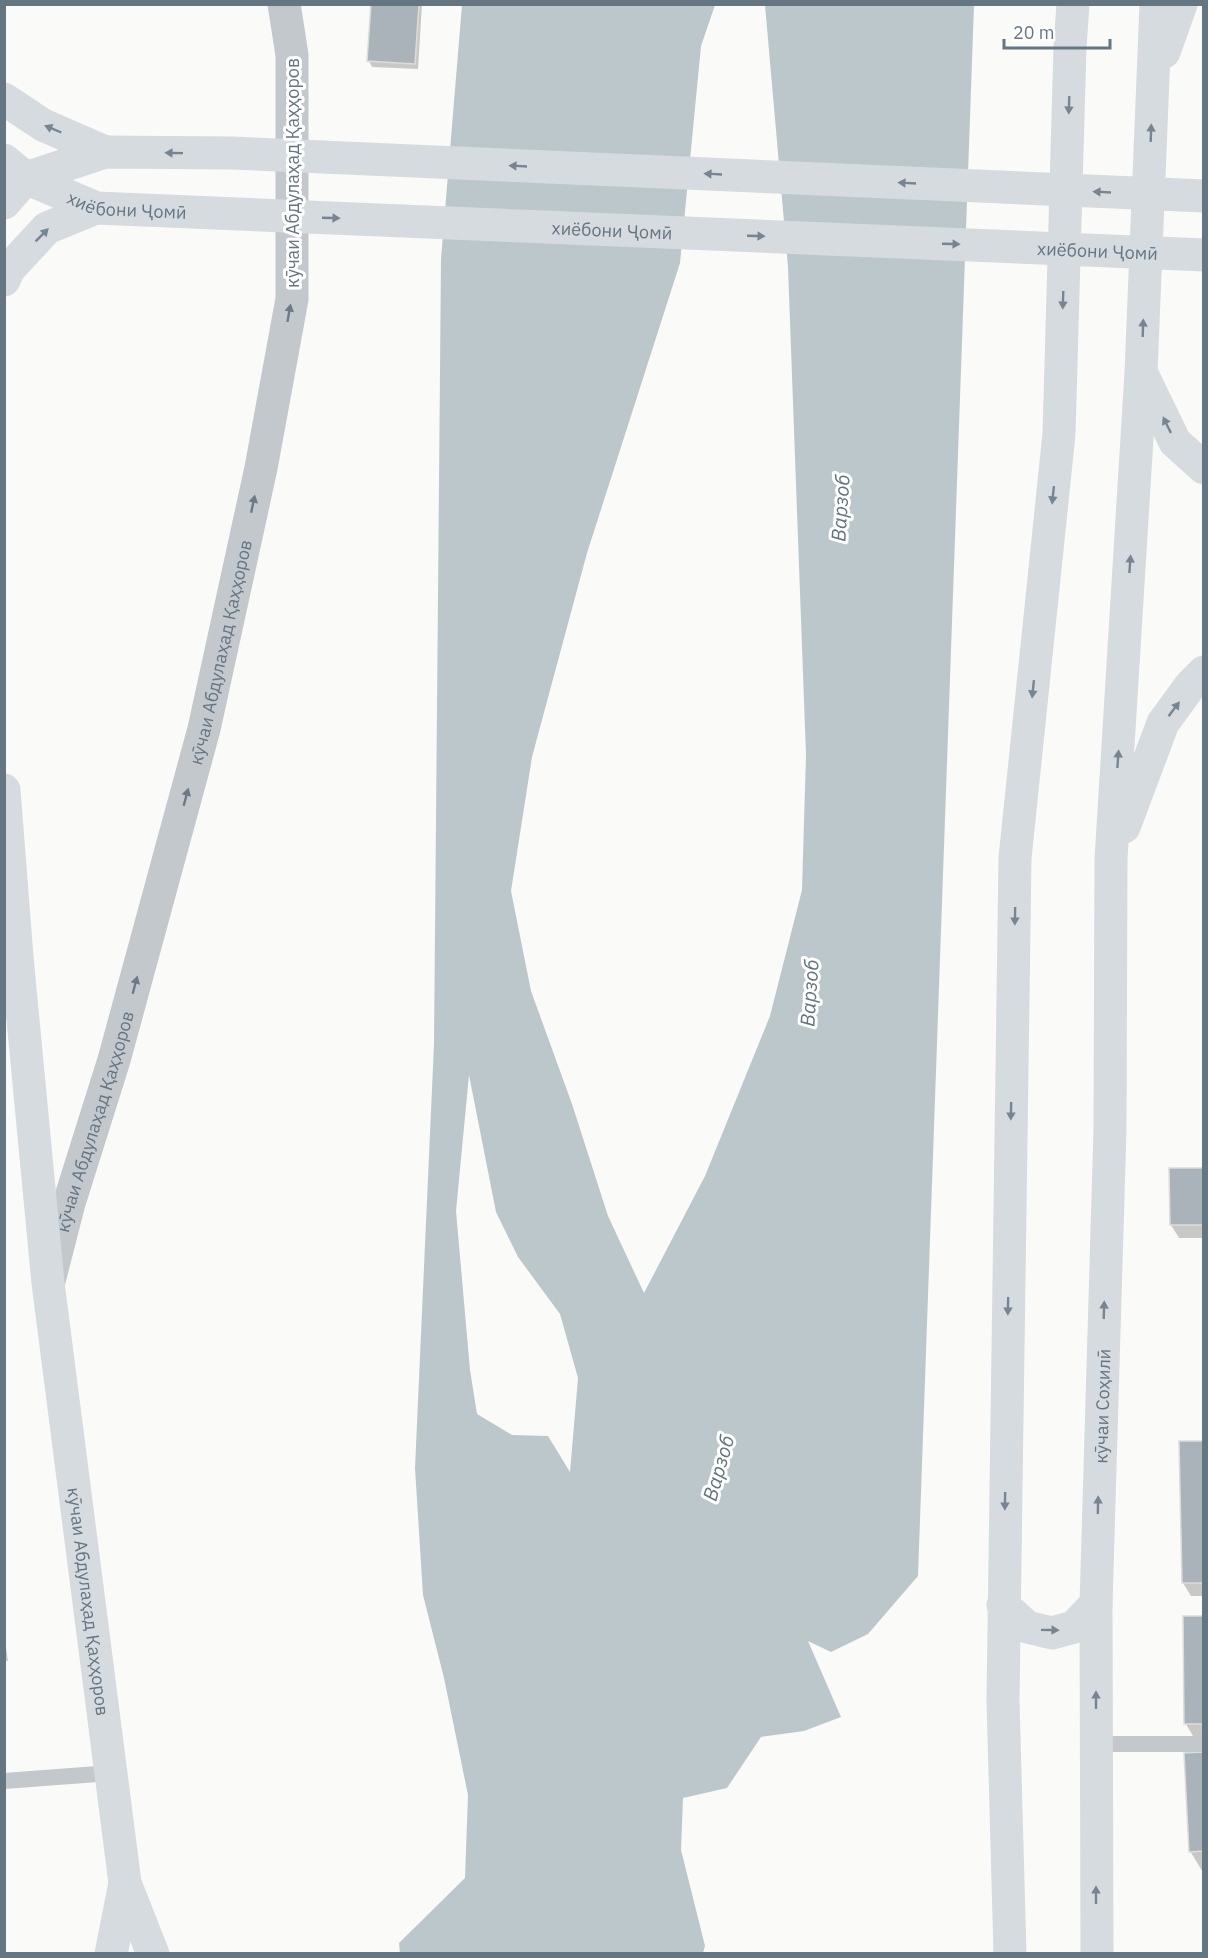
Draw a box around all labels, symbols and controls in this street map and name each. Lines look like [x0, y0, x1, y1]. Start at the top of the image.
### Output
scale bar [1004, 12, 1110, 50]
text: 20 m [1013, 21, 1055, 44]
street label: кӯчаи Абдулаҳад Қаҳҳоров [281, 58, 304, 288]
one-way arrow [1064, 96, 1073, 115]
one-way arrow [1146, 123, 1156, 142]
one-way arrow [44, 125, 61, 134]
one-way arrow [164, 148, 183, 157]
one-way arrow [508, 161, 527, 170]
one-way arrow [703, 170, 722, 179]
one-way arrow [898, 179, 917, 188]
street label: хиёбони Ҷомӣ [64, 186, 187, 223]
one-way arrow [1093, 187, 1112, 196]
one-way arrow [321, 214, 340, 223]
street label: хиёбони Ҷомӣ [551, 216, 673, 244]
one-way arrow [34, 228, 49, 242]
one-way arrow [747, 231, 766, 241]
street label: хиёбони Ҷомӣ [1037, 236, 1158, 265]
one-way arrow [942, 240, 961, 249]
one-way arrow [1058, 291, 1068, 310]
one-way arrow [285, 303, 294, 322]
one-way arrow [1139, 318, 1148, 337]
one-way arrow [1162, 416, 1171, 433]
water label: Варзоб [824, 473, 856, 542]
one-way arrow [1048, 485, 1058, 504]
one-way arrow [249, 495, 258, 514]
street label: кӯчаи Абдулаҳад Қаҳҳоров [183, 537, 257, 767]
one-way arrow [1125, 555, 1134, 574]
one-way arrow [1028, 679, 1038, 698]
one-way arrow [1167, 701, 1179, 716]
one-way arrow [1113, 749, 1122, 768]
one-way arrow [182, 788, 191, 806]
one-way arrow [1010, 907, 1019, 926]
water label: Варзоб [793, 958, 825, 1027]
one-way arrow [130, 976, 140, 994]
street label: кӯчаи Абдулаҳад Қаҳҳоров [51, 1008, 138, 1235]
one-way arrow [1007, 1102, 1016, 1121]
one-way arrow [1003, 1297, 1013, 1316]
one-way arrow [1099, 1301, 1109, 1320]
street label: кӯчаи Соҳилӣ [1089, 1348, 1115, 1464]
water label: Варзоб [696, 1431, 741, 1504]
street label: кӯчаи Абдулаҳад Қаҳҳоров [63, 1486, 115, 1717]
one-way arrow [1000, 1492, 1010, 1511]
one-way arrow [1093, 1496, 1103, 1515]
one-way arrow [1041, 1626, 1060, 1635]
one-way arrow [1091, 1691, 1101, 1710]
one-way arrow [1092, 1886, 1101, 1905]

